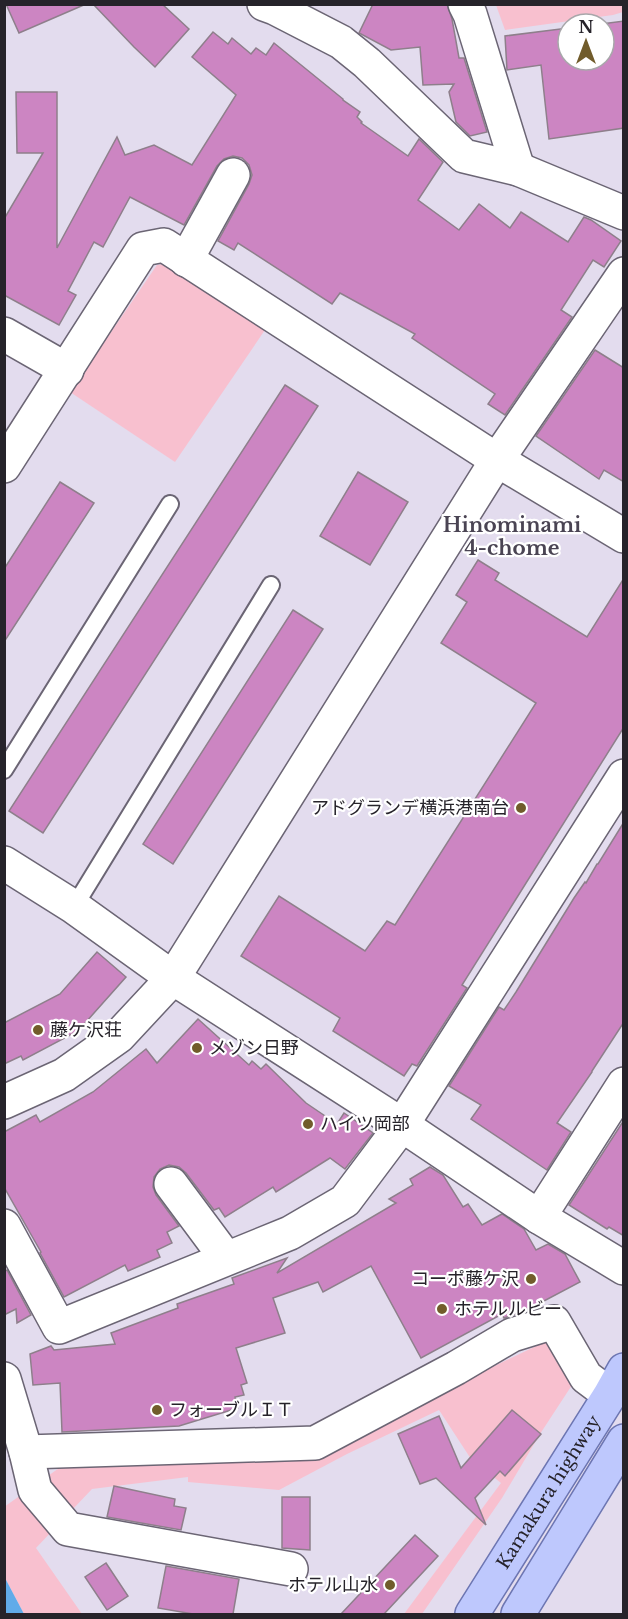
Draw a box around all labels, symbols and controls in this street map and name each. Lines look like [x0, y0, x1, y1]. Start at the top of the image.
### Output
north arrow [556, 12, 616, 72]
text: N [578, 17, 594, 37]
district label: Hinominami 4-chome [443, 513, 581, 560]
place label: アドグランデ横浜港南台 [311, 797, 509, 819]
marker: アドグランデ横浜港南台 [514, 801, 528, 815]
place label: 藤ケ沢荘 [50, 1019, 122, 1041]
marker: 藤ケ沢荘 [31, 1023, 45, 1037]
place label: メゾン日野 [209, 1037, 299, 1059]
marker: メゾン日野 [190, 1041, 204, 1055]
place label: ハイツ岡部 [320, 1113, 410, 1135]
marker: ハイツ岡部 [301, 1117, 315, 1131]
place label: コーポ藤ケ沢 [411, 1268, 519, 1290]
marker: コーポ藤ケ沢 [524, 1272, 538, 1286]
place label: ホテルルビー [454, 1298, 562, 1320]
marker: ホテルルビー [435, 1302, 449, 1316]
place label: フォーブルＩＴ [169, 1399, 294, 1421]
marker: フォーブルＩＴ [150, 1403, 164, 1417]
street label: Kamakura highway [492, 1411, 606, 1573]
place label: ホテル山水 [288, 1574, 378, 1596]
marker: ホテル山水 [383, 1578, 397, 1592]

